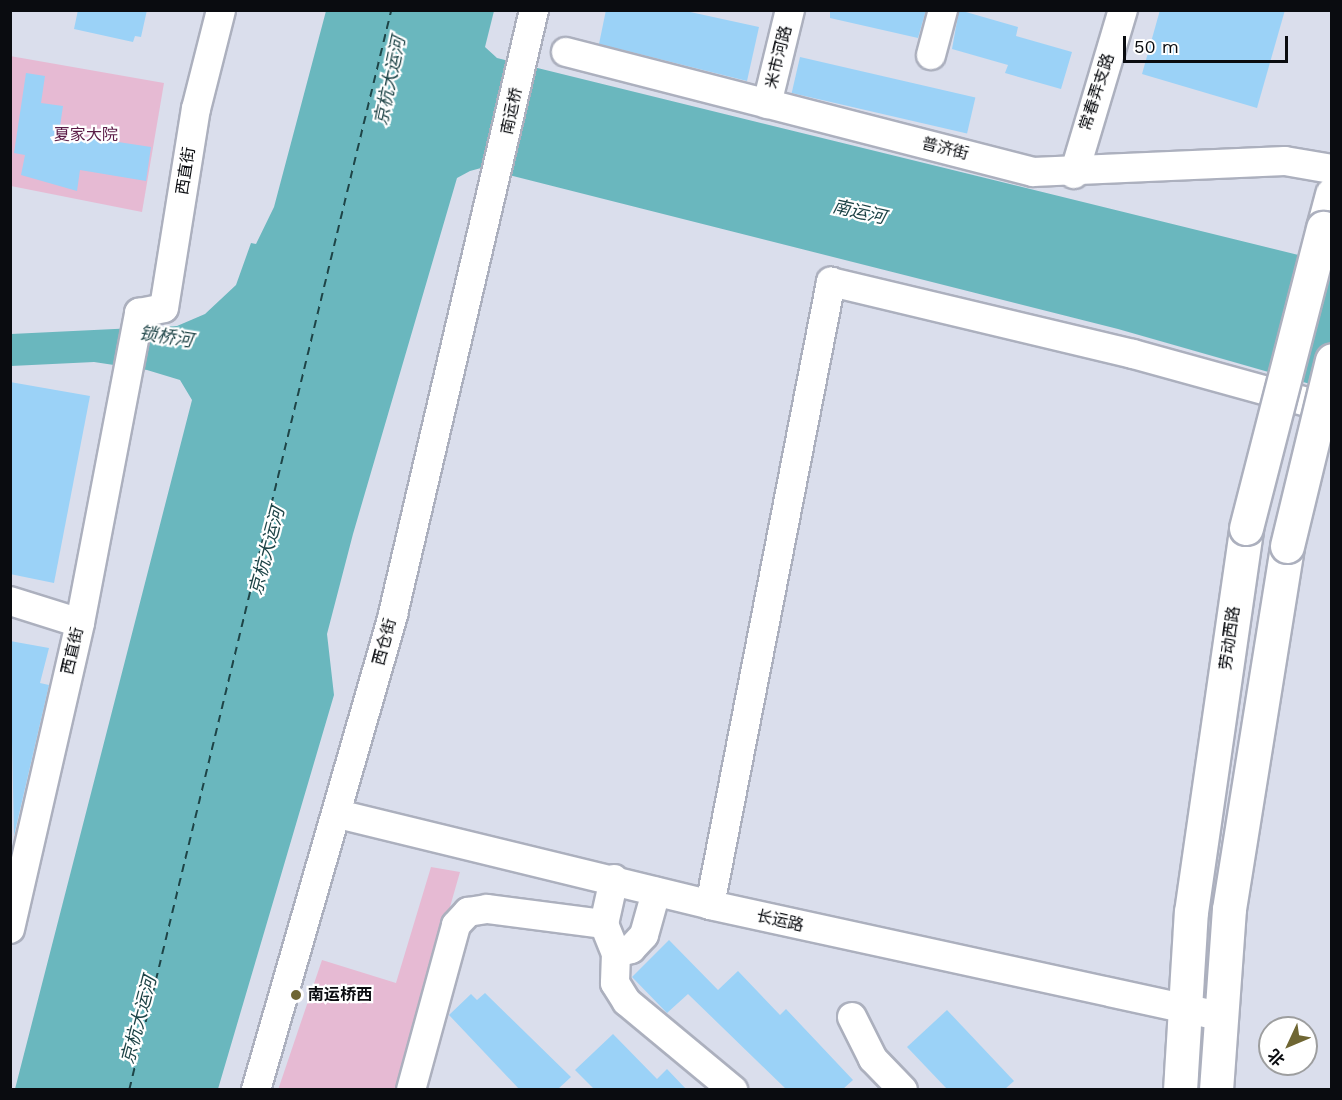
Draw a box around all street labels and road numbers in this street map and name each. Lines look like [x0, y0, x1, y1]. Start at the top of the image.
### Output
street label: 米市河路 [762, 24, 796, 90]
street label: 常春弄支路 [1076, 51, 1118, 133]
street label: 南运桥 [498, 86, 526, 136]
street label: 普济街 [919, 134, 971, 164]
street label: 西直街 [173, 146, 199, 196]
street label: 劳动西路 [1216, 605, 1244, 671]
street label: 西仓街 [370, 616, 400, 668]
street label: 西直街 [58, 625, 88, 677]
street label: 长运路 [754, 906, 806, 936]

